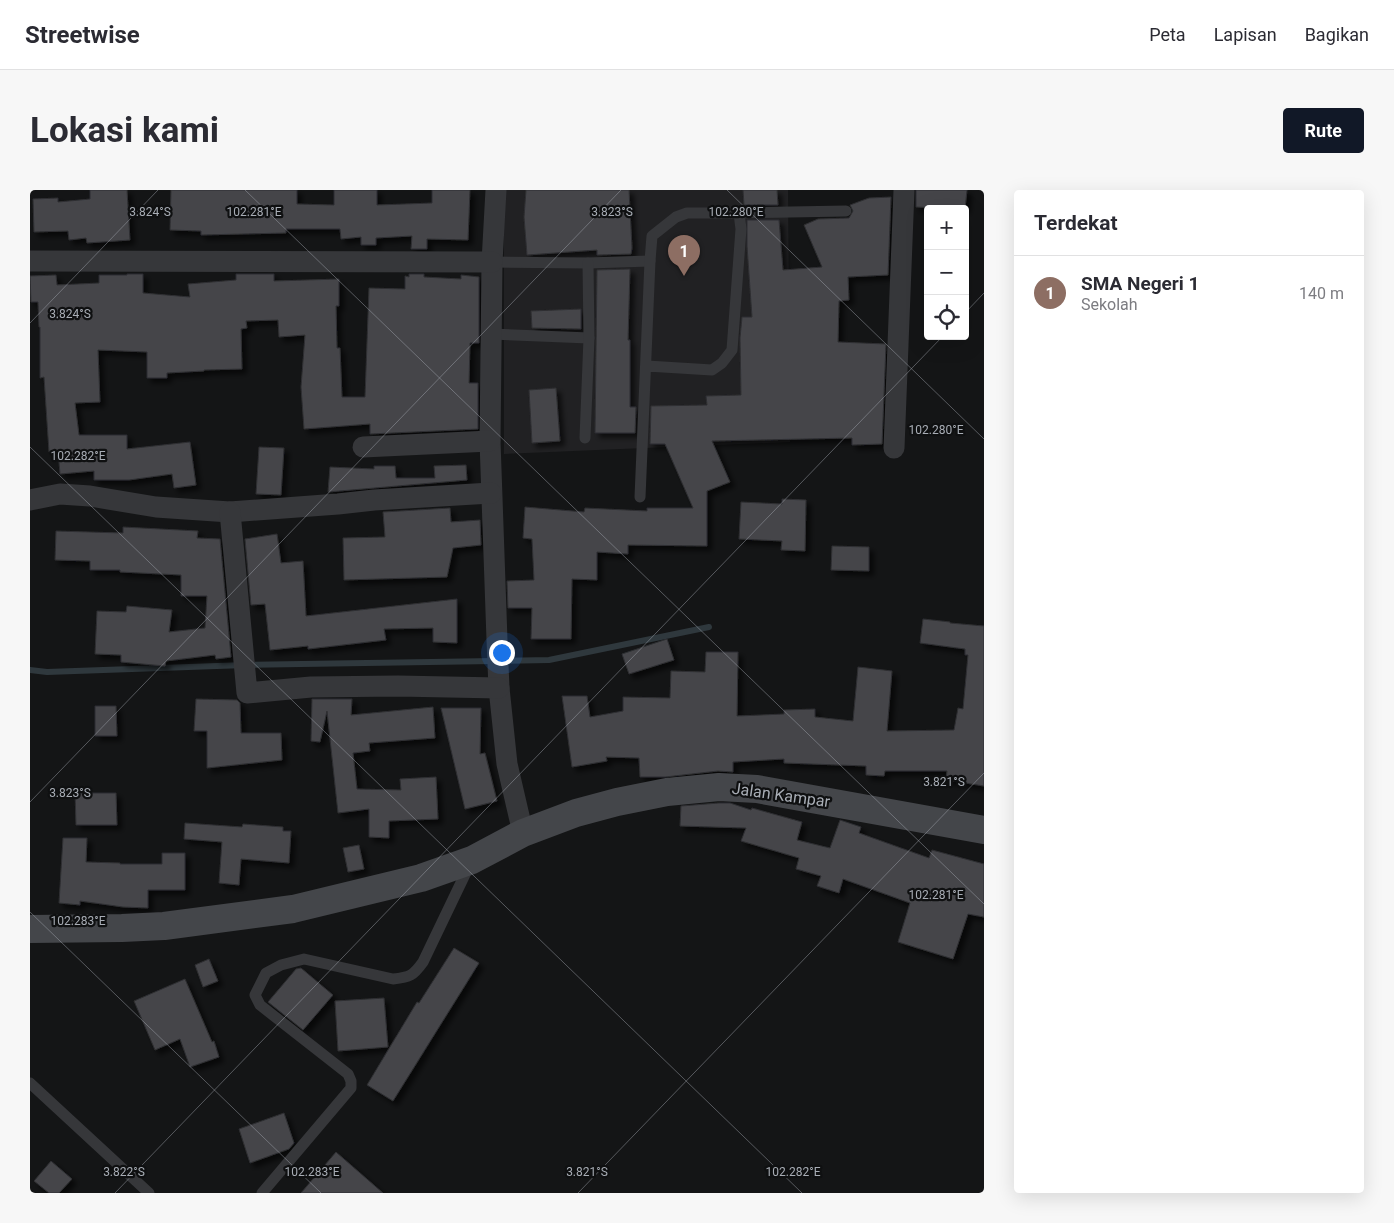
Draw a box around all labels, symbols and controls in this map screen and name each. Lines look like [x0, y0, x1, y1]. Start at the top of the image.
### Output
text: Streetwise [25, 21, 140, 49]
text: Peta [1149, 24, 1186, 45]
text: Lapisan [1214, 24, 1277, 45]
text: Bagikan [1305, 24, 1369, 45]
button: Rute [1283, 108, 1364, 153]
text: Lokasi kami [30, 110, 219, 151]
text: 3.824°S [129, 205, 171, 219]
text: 102.281°E [227, 205, 282, 219]
text: 3.823°S [591, 205, 633, 219]
text: 102.280°E [709, 205, 764, 219]
map controls [924, 205, 969, 340]
button: + [924, 205, 969, 250]
text: Terdekat [1034, 211, 1118, 235]
pin: 1 [668, 235, 700, 276]
button: − [924, 250, 969, 295]
text: SMA Negeri 1 [1081, 272, 1199, 295]
text: 1 [1045, 284, 1055, 303]
text: 140 m [1299, 284, 1344, 303]
button: locate [924, 295, 969, 340]
text: Sekolah [1081, 295, 1138, 314]
text: 3.824°S [49, 307, 91, 321]
text: 102.280°E [909, 423, 964, 437]
text: 102.282°E [51, 449, 106, 463]
your location [489, 640, 515, 666]
text: 3.821°S [923, 775, 965, 789]
street label: Jalan Kampar [731, 779, 832, 811]
text: 3.823°S [49, 786, 91, 800]
text: 102.281°E [909, 888, 964, 902]
text: 102.283°E [51, 914, 106, 928]
text: 3.822°S [103, 1165, 145, 1179]
text: 102.283°E [285, 1165, 340, 1179]
text: 3.821°S [566, 1165, 608, 1179]
text: 102.282°E [766, 1165, 821, 1179]

